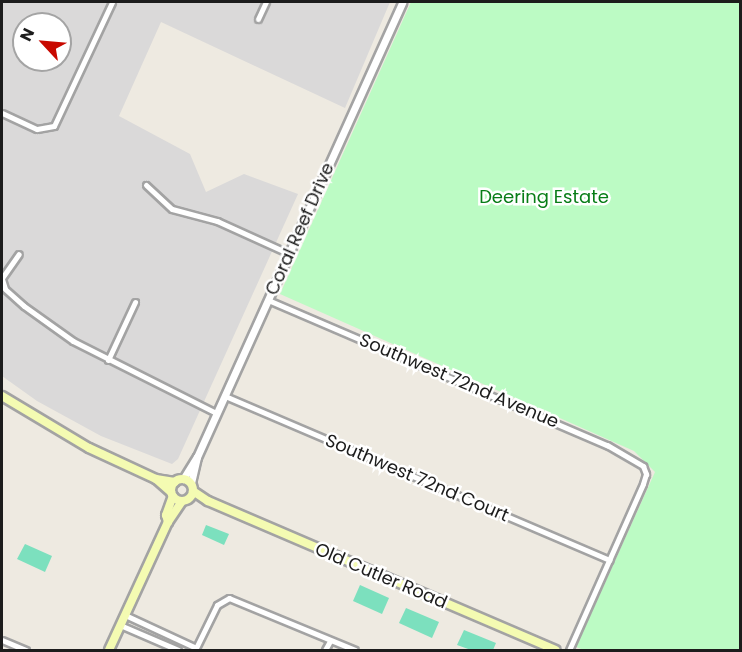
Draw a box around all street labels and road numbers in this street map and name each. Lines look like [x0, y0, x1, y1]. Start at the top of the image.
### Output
street label: Coral Reef Drive [261, 159, 339, 299]
street label: Southwest 72nd Avenue [356, 329, 562, 433]
street label: Southwest 72nd Court [322, 430, 512, 526]
street label: Old Cutler Road [312, 538, 450, 614]

